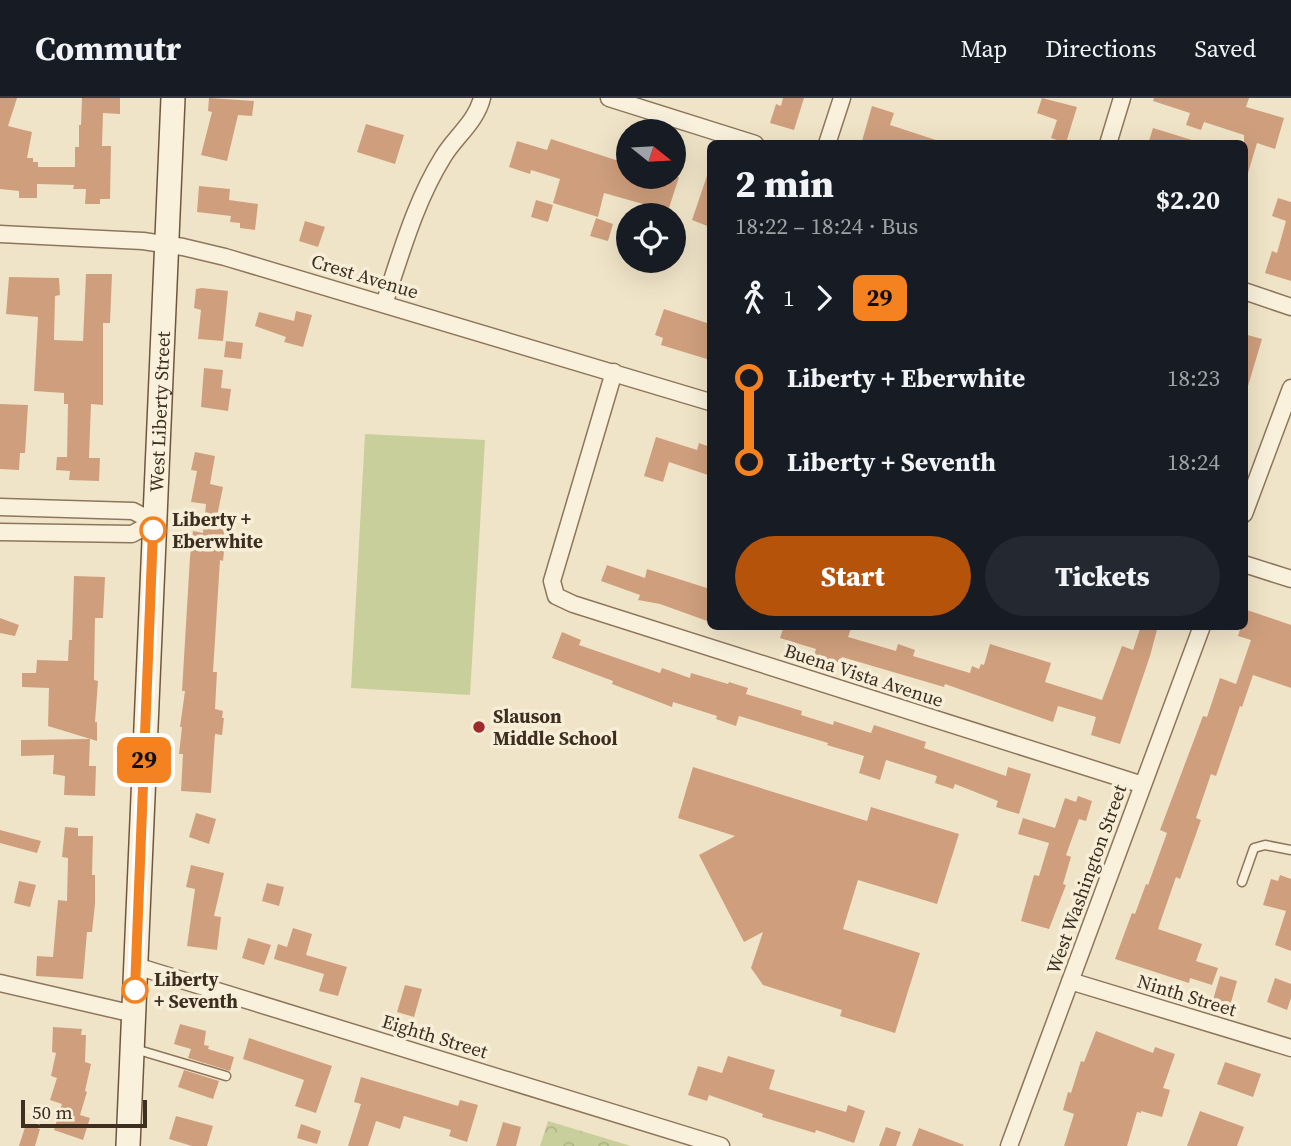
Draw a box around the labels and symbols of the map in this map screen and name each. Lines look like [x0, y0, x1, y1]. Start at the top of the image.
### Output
north arrow [616, 119, 686, 189]
street label: Crest Avenue [308, 247, 422, 305]
street label: West Liberty Street [143, 330, 176, 493]
place label: Liberty + Eberwhite [172, 506, 263, 554]
marker: Liberty + Eberwhite [140, 517, 166, 543]
street label: Buena Vista Avenue [781, 637, 947, 713]
place label: Slauson Middle School [493, 703, 618, 751]
marker: Slauson Middle School [471, 719, 487, 735]
line badge: 29 [113, 737, 176, 783]
street label: West Washington Street [1040, 780, 1133, 977]
place label: Liberty + Seventh [154, 966, 238, 1014]
street label: Ninth Street [1134, 968, 1240, 1023]
marker: Liberty + Seventh [122, 977, 148, 1003]
street label: Eighth Street [379, 1008, 492, 1065]
scale bar [21, 1097, 147, 1129]

